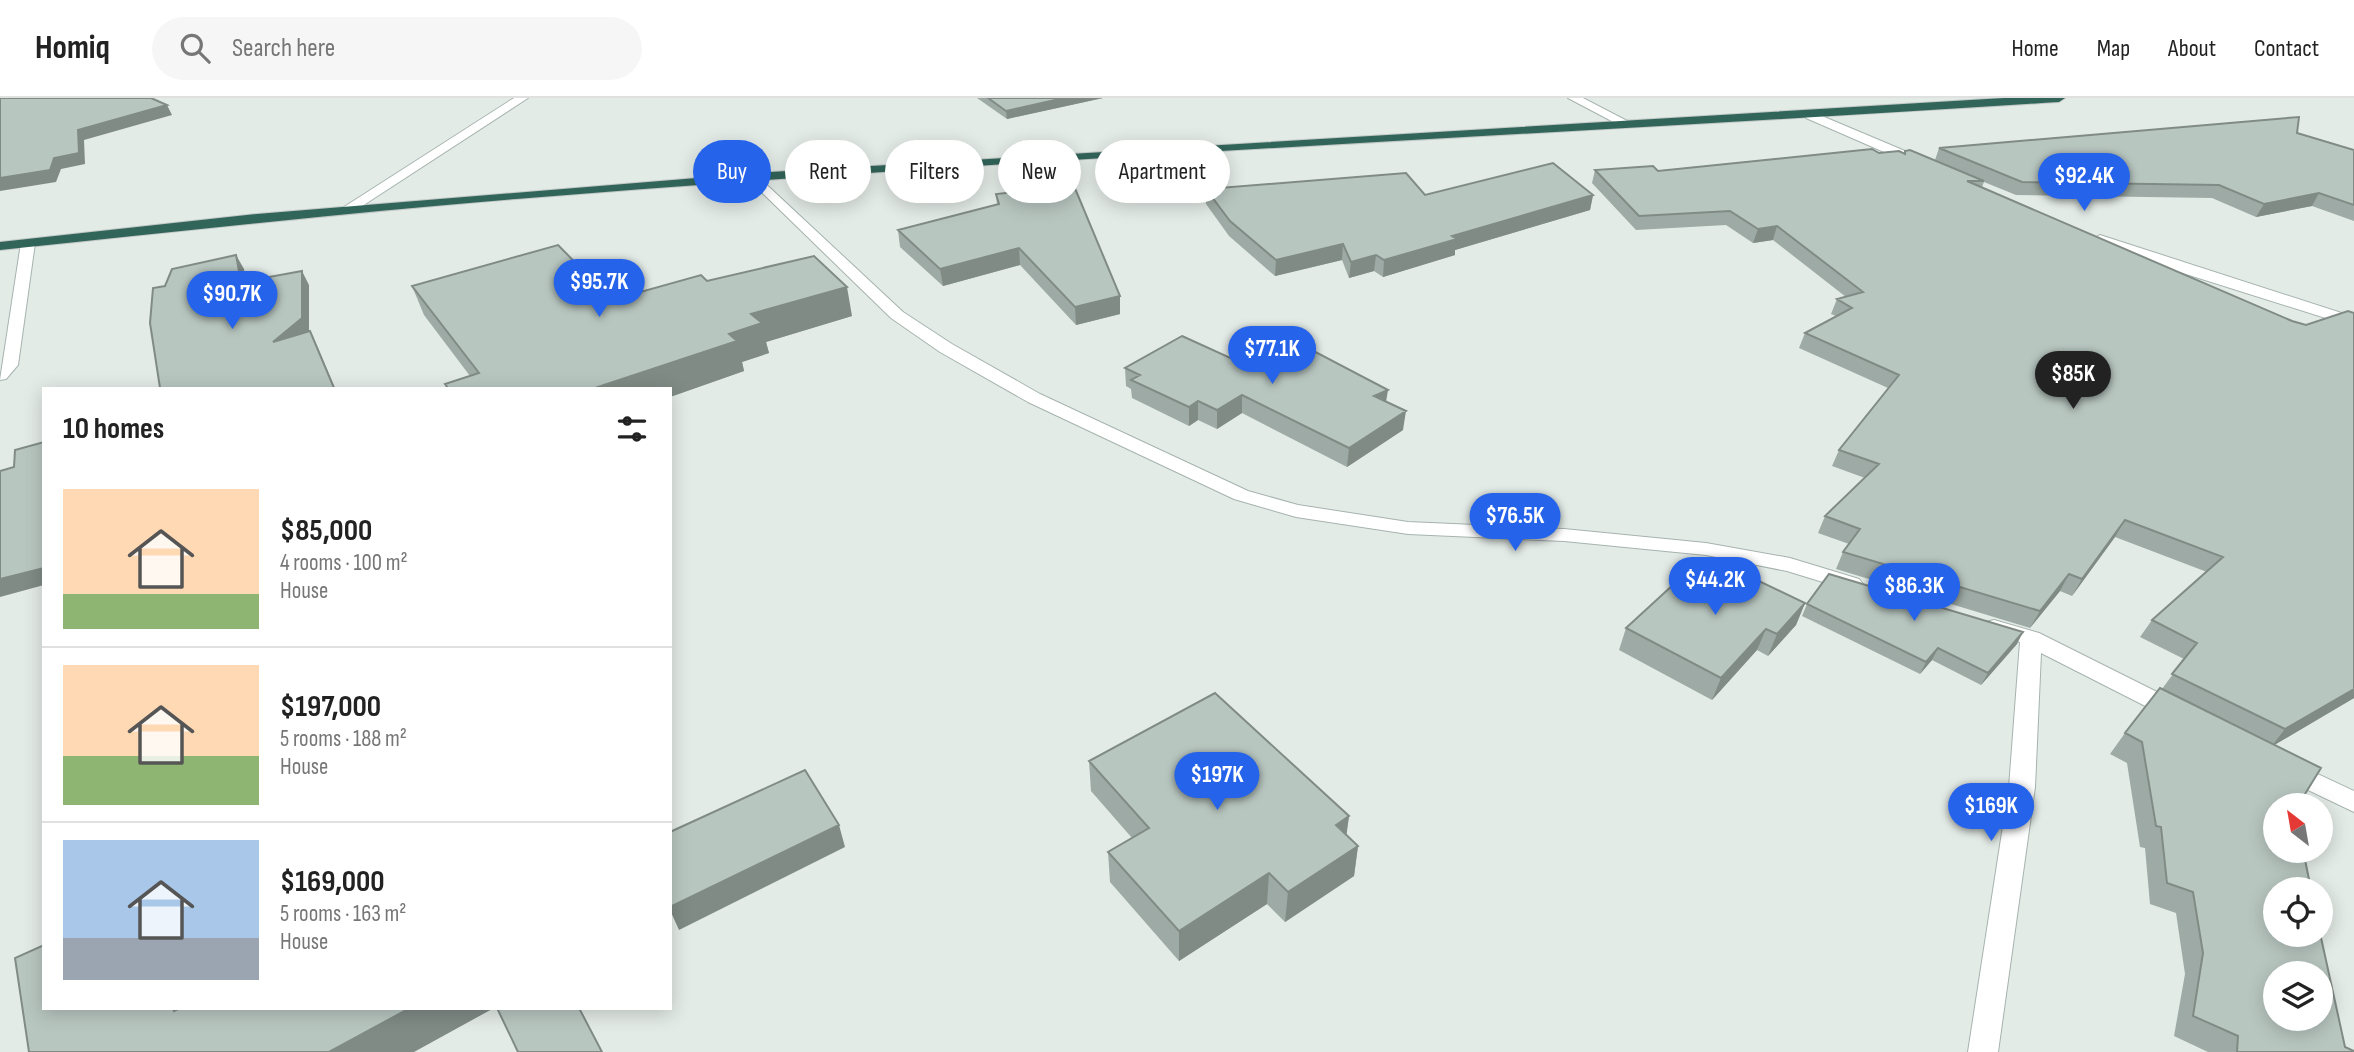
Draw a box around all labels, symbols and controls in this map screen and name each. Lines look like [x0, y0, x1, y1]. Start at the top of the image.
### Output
search box [152, 17, 642, 80]
text: Homiq [35, 28, 110, 68]
icon: search [176, 29, 214, 67]
text: Search here [232, 33, 335, 64]
text: Home [2011, 34, 2059, 63]
text: Map [2097, 34, 2130, 63]
text: About [2168, 34, 2216, 63]
text: Contact [2254, 34, 2319, 63]
chip: Buy [693, 140, 771, 203]
chip: Rent [785, 140, 871, 203]
chip: Filters [885, 140, 984, 203]
chip: New [998, 140, 1081, 203]
chip: Apartment [1095, 140, 1230, 203]
pin: $92.4K [2027, 153, 2141, 213]
text: $92.4K [2054, 162, 2114, 190]
pin: $95.7K [542, 260, 656, 319]
text: $95.7K [570, 268, 628, 296]
pin: $90.7K [175, 272, 289, 331]
text: $90.7K [203, 280, 262, 308]
pin: $77.1K [1215, 327, 1329, 386]
text: $77.1K [1244, 335, 1300, 363]
pin: $85K [2032, 352, 2114, 411]
text: $85K [2051, 360, 2095, 388]
icon: filters [613, 410, 651, 448]
text: 10 homes [63, 411, 164, 447]
pin: $76.5K [1458, 494, 1572, 553]
text: $76.5K [1486, 502, 1544, 530]
text: $85,000 [280, 513, 372, 549]
icon: home [119, 517, 203, 601]
text: 4 rooms · 100 m² [280, 549, 408, 577]
pin: $44.2K [1658, 558, 1772, 617]
pin: $86.3K [1857, 564, 1971, 623]
text: $44.2K [1685, 566, 1745, 594]
text: $86.3K [1884, 572, 1944, 600]
text: House [280, 577, 328, 605]
text: $197,000 [280, 689, 381, 725]
icon: home [119, 693, 203, 777]
text: 5 rooms · 188 m² [280, 725, 407, 753]
pin: $197K [1168, 752, 1266, 812]
text: House [280, 753, 328, 781]
text: $197K [1190, 761, 1244, 789]
pin: $169K [1942, 784, 2040, 843]
text: $169K [1964, 792, 2018, 820]
north arrow [2263, 793, 2333, 863]
map controls [2263, 793, 2333, 1031]
text: $169,000 [280, 864, 384, 900]
icon: home [119, 868, 203, 952]
button: locate [2263, 877, 2333, 947]
text: 5 rooms · 163 m² [280, 900, 406, 928]
text: House [280, 928, 328, 956]
button: layers [2263, 961, 2333, 1031]

